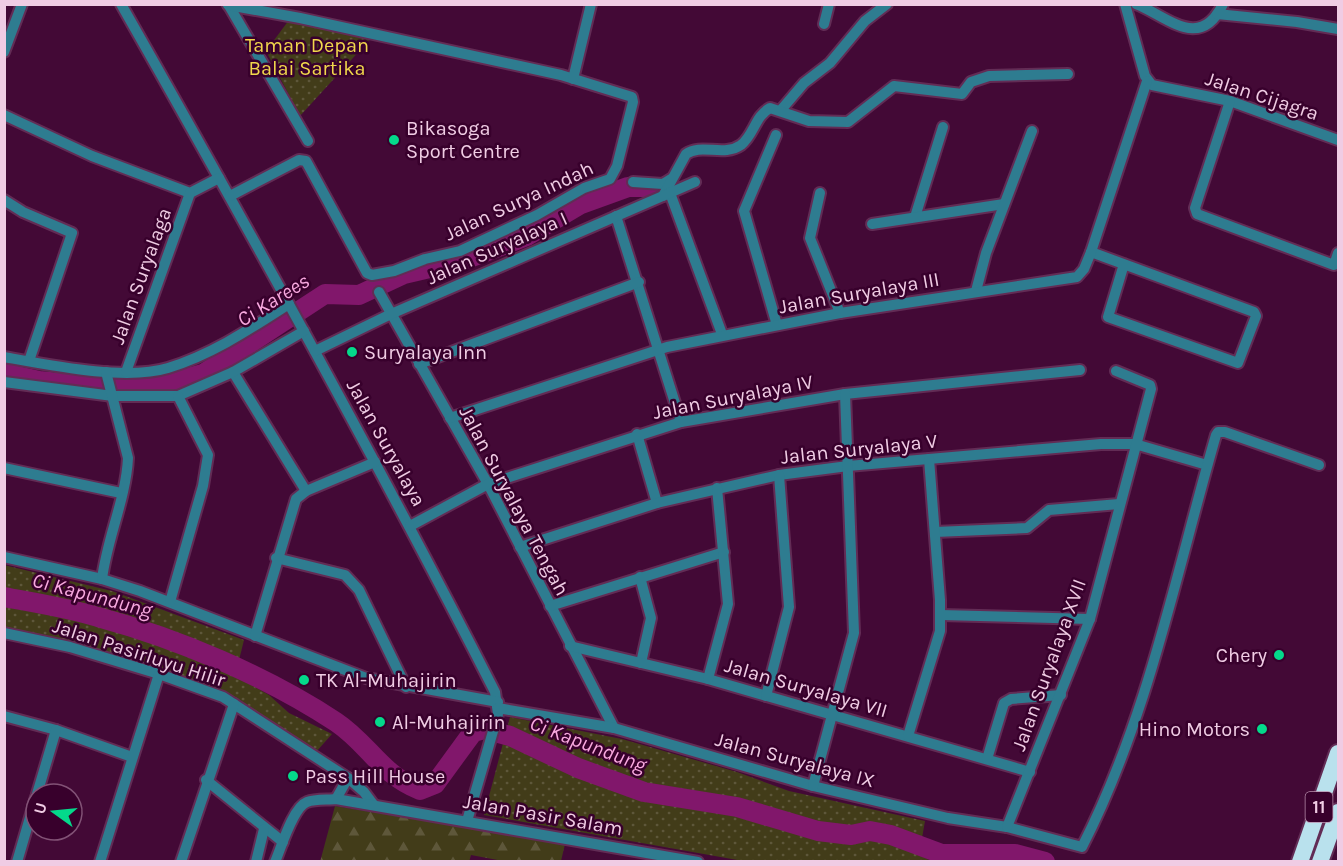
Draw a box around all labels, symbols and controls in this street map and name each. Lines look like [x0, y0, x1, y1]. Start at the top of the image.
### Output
park label: Taman Depan Balai Sartika [245, 34, 369, 80]
street label: Jalan Cijagra [1203, 67, 1321, 125]
place label: Bikasoga Sport Centre [406, 117, 520, 163]
marker: Bikasoga Sport Centre [387, 133, 401, 147]
street label: Jalan Surya Indah [441, 156, 597, 246]
street label: Jalan Suryalaga [106, 205, 176, 347]
street label: Jalan Suryalaya I [423, 207, 571, 289]
water label: Ci Karees [233, 268, 314, 331]
street label: Jalan Suryalaya III [777, 268, 941, 318]
place label: Suryalaya Inn [364, 341, 487, 364]
marker: Suryalaya Inn [345, 345, 359, 359]
street label: Jalan Suryalaya IV [651, 370, 815, 424]
street label: Jalan Suryalaya [342, 376, 430, 510]
street label: Jalan Suryalaya Tengah [454, 402, 574, 600]
street label: Jalan Suryalaya V [780, 429, 938, 469]
water label: Ci Kapundung [30, 568, 156, 623]
street label: Jalan Suryalaya XVII [1007, 576, 1091, 754]
street label: Jalan Pasirluyu Hilir [50, 614, 229, 692]
place label: Chery [1216, 644, 1267, 667]
marker: Chery [1272, 648, 1286, 662]
street label: Jalan Suryalaya VII [722, 654, 890, 722]
place label: TK Al-Muhajirin [316, 669, 457, 692]
marker: TK Al-Muhajirin [297, 673, 311, 687]
place label: Al-Muhajirin [392, 711, 506, 734]
water label: Ci Kapundung [526, 711, 651, 778]
marker: Al-Muhajirin [373, 715, 387, 729]
place label: Hino Motors [1139, 718, 1250, 741]
marker: Hino Motors [1255, 722, 1269, 736]
street label: Jalan Suryalaya IX [713, 728, 877, 792]
place label: Pass Hill House [305, 765, 445, 788]
marker: Pass Hill House [286, 769, 300, 783]
north arrow [24, 782, 84, 842]
street label: Jalan Pasir Salam [461, 790, 625, 840]
road number: 11 [1306, 792, 1332, 822]
text: U [29, 800, 51, 816]

